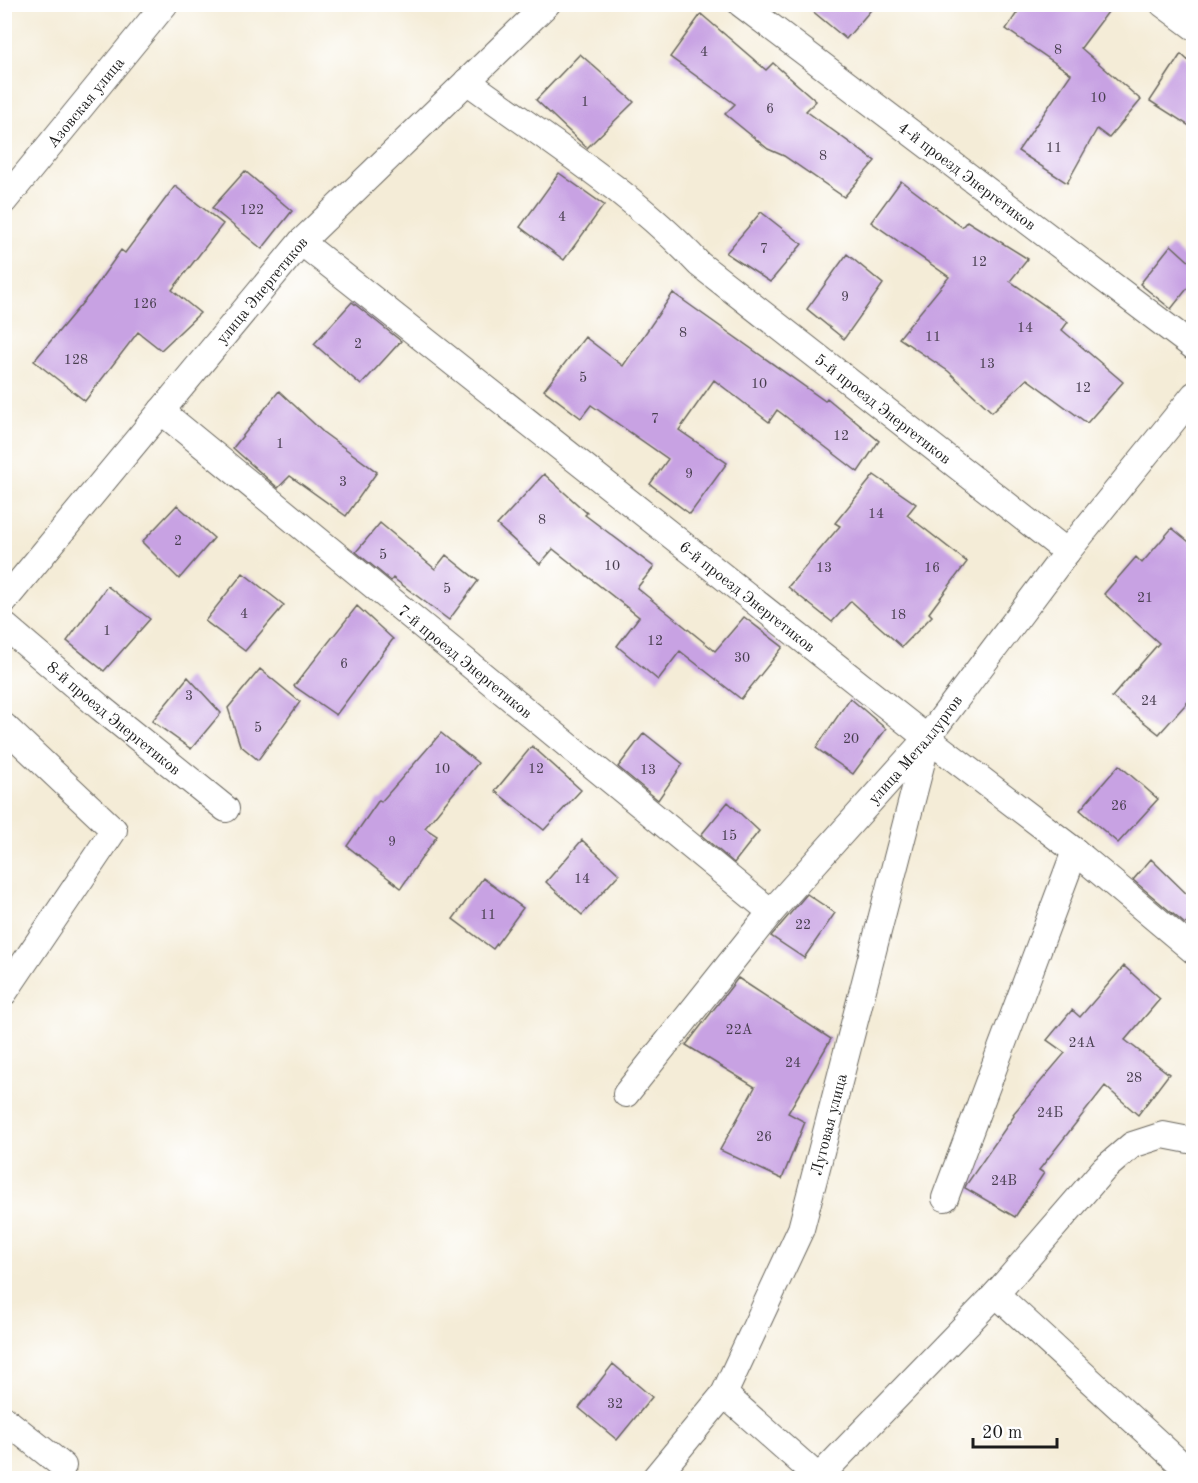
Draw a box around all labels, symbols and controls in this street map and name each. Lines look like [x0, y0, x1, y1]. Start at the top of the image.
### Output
house number: 8 [1054, 43, 1062, 57]
house number: 4 [700, 45, 708, 59]
street label: Азовская улица [45, 55, 128, 151]
house number: 10 [1090, 91, 1106, 105]
house number: 1 [581, 95, 589, 109]
house number: 6 [766, 102, 774, 116]
street label: 4-й проезд Энергетиков [894, 120, 1038, 234]
house number: 11 [1046, 141, 1062, 155]
house number: 8 [819, 149, 827, 163]
house number: 122 [240, 203, 264, 217]
house number: 4 [558, 210, 566, 224]
street label: улица Энергетиков [214, 234, 311, 348]
house number: 7 [760, 242, 768, 256]
house number: 12 [971, 255, 987, 269]
house number: 9 [841, 290, 849, 304]
house number: 126 [133, 297, 157, 311]
house number: 14 [1017, 321, 1033, 335]
house number: 8 [679, 326, 687, 340]
house number: 11 [925, 330, 941, 344]
house number: 2 [354, 337, 362, 351]
street label: 5-й проезд Энергетиков [811, 352, 953, 468]
house number: 128 [64, 353, 88, 367]
house number: 13 [979, 357, 995, 371]
house number: 5 [579, 371, 587, 385]
house number: 10 [751, 377, 767, 391]
house number: 12 [1075, 381, 1091, 395]
house number: 7 [651, 412, 659, 426]
house number: 12 [833, 429, 849, 443]
house number: 1 [276, 437, 284, 451]
house number: 9 [685, 467, 693, 481]
house number: 3 [339, 475, 347, 489]
house number: 14 [868, 507, 884, 521]
house number: 8 [538, 513, 546, 527]
house number: 2 [174, 534, 182, 548]
street label: 6-й проезд Энергетиков [676, 539, 817, 656]
house number: 5 [379, 548, 387, 562]
house number: 10 [604, 559, 620, 573]
house number: 13 [816, 561, 832, 575]
house number: 16 [924, 561, 940, 575]
house number: 5 [443, 582, 451, 596]
house number: 21 [1137, 591, 1153, 605]
street label: 7-й проезд Энергетиков [394, 603, 534, 722]
house number: 4 [240, 607, 248, 621]
house number: 18 [890, 608, 906, 622]
house number: 1 [103, 624, 111, 638]
house number: 12 [647, 634, 663, 648]
house number: 30 [734, 651, 750, 665]
house number: 6 [340, 657, 348, 671]
street label: 8-й проезд Энергетиков [43, 659, 183, 779]
house number: 3 [185, 689, 193, 703]
street label: улица Металлургов [866, 693, 966, 808]
house number: 24 [1141, 694, 1157, 708]
house number: 5 [254, 721, 262, 735]
house number: 20 [843, 732, 859, 746]
house number: 10 [434, 762, 450, 776]
house number: 12 [528, 762, 544, 776]
house number: 13 [640, 763, 656, 777]
house number: 26 [1111, 799, 1127, 813]
house number: 15 [721, 829, 737, 843]
house number: 9 [388, 835, 396, 849]
house number: 14 [574, 872, 590, 886]
house number: 11 [480, 908, 496, 922]
house number: 22 [795, 918, 811, 932]
house number: 22А [726, 1023, 753, 1037]
house number: 24А [1069, 1036, 1096, 1050]
house number: 24 [785, 1056, 801, 1070]
house number: 28 [1126, 1071, 1142, 1085]
street label: Луговая улица [809, 1072, 851, 1177]
house number: 24Б [1037, 1106, 1063, 1120]
house number: 26 [756, 1130, 772, 1144]
house number: 24В [991, 1174, 1017, 1188]
house number: 32 [607, 1397, 623, 1411]
scale bar [973, 1411, 1057, 1449]
text: 20 m [982, 1424, 1022, 1442]

